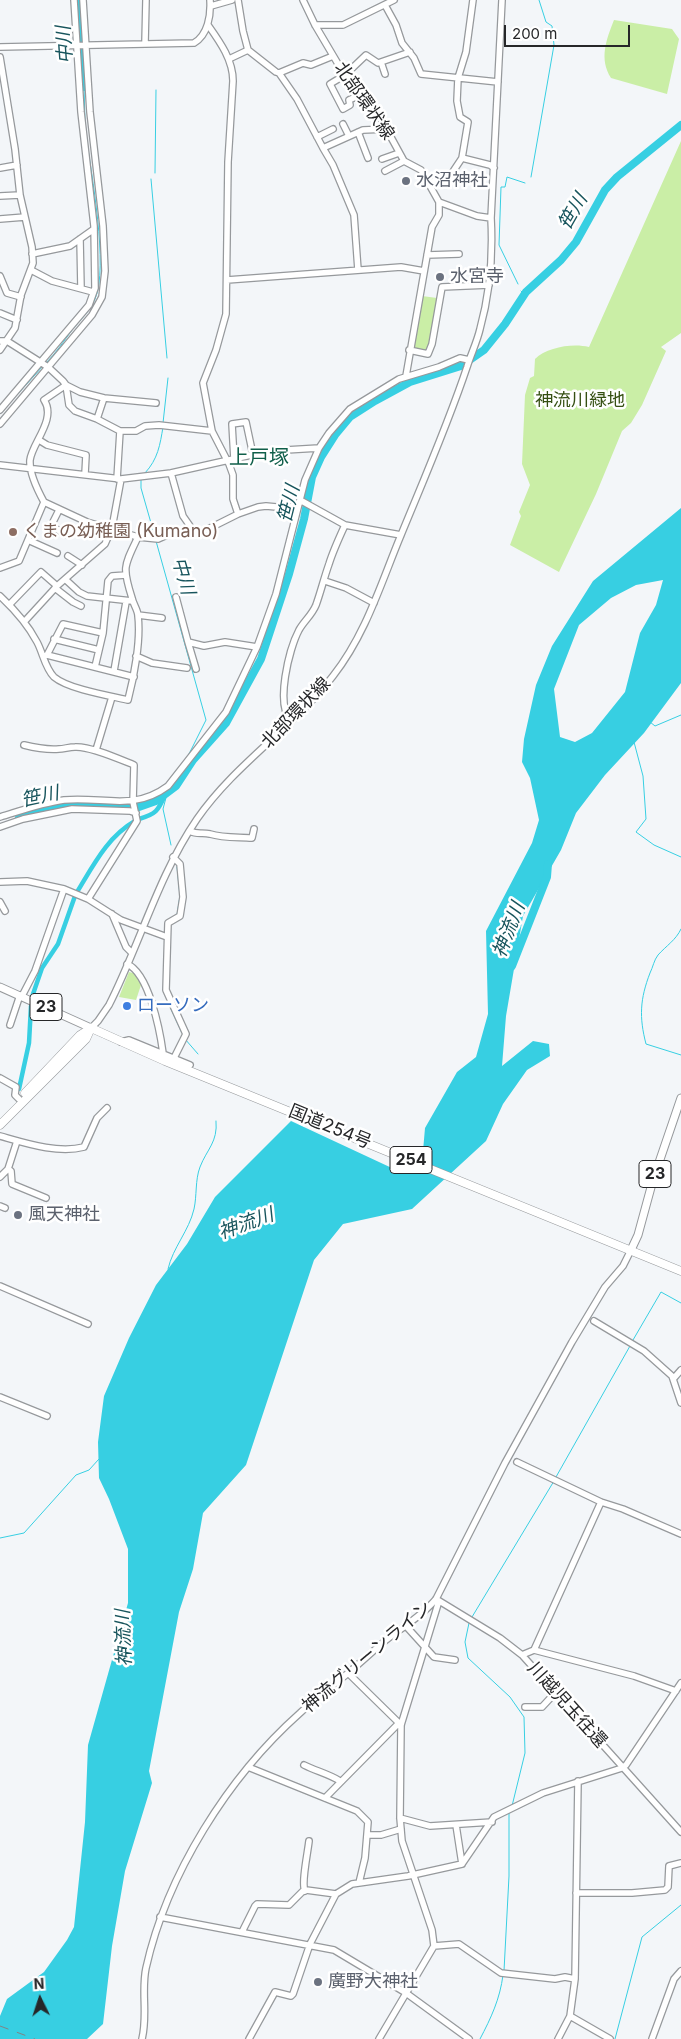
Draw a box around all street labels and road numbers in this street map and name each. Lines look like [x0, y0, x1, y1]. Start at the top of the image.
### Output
street label: 北部環状線 [329, 58, 399, 144]
street label: 北部環状線 [257, 673, 335, 753]
road number: 23 [30, 994, 62, 1020]
street label: 国道254号 [285, 1101, 375, 1153]
road number: 254 [390, 1146, 432, 1174]
road number: 23 [639, 1160, 671, 1188]
street label: 神流グリーンライン [298, 1597, 436, 1717]
street label: 川越児玉往還 [523, 1658, 611, 1752]

